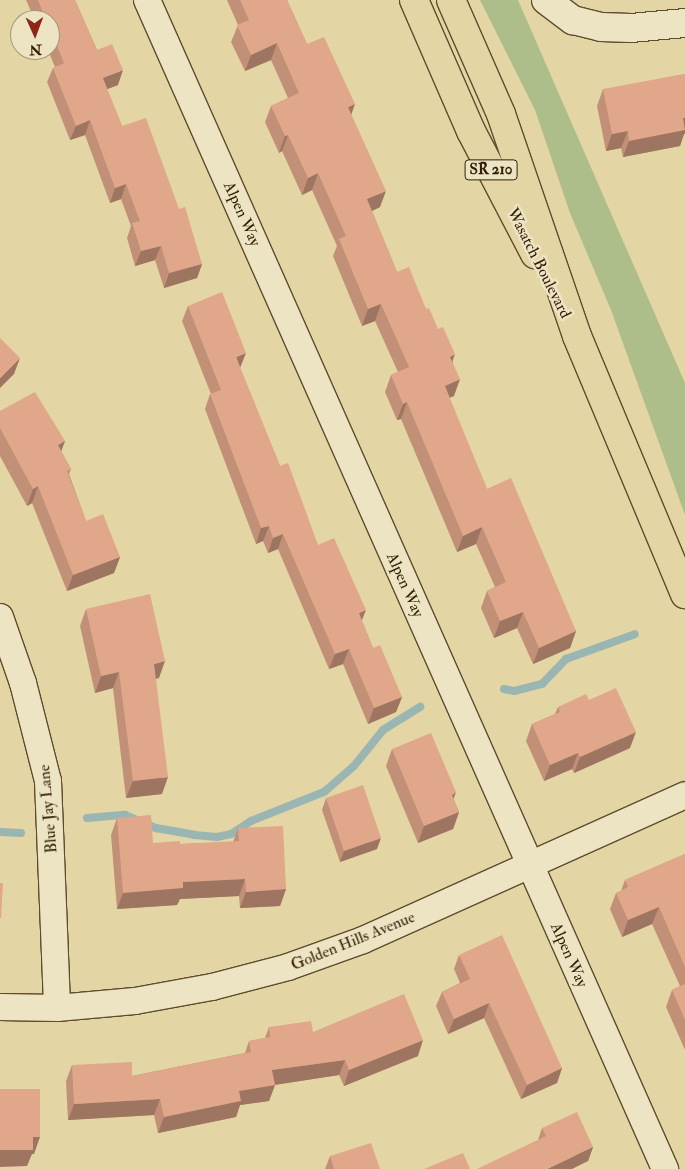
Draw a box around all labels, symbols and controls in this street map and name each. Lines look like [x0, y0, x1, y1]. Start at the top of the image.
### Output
north arrow [10, 10, 60, 60]
text: N [29, 41, 42, 58]
road number: SR 210 [464, 158, 518, 182]
street label: Alpen Way [219, 179, 265, 249]
street label: Wasatch Boulevard [503, 205, 575, 321]
street label: Alpen Way [382, 550, 428, 620]
street label: Blue Jay Lane [35, 764, 61, 854]
street label: Golden Hills Avenue [288, 907, 418, 975]
street label: Alpen Way [546, 920, 592, 990]

